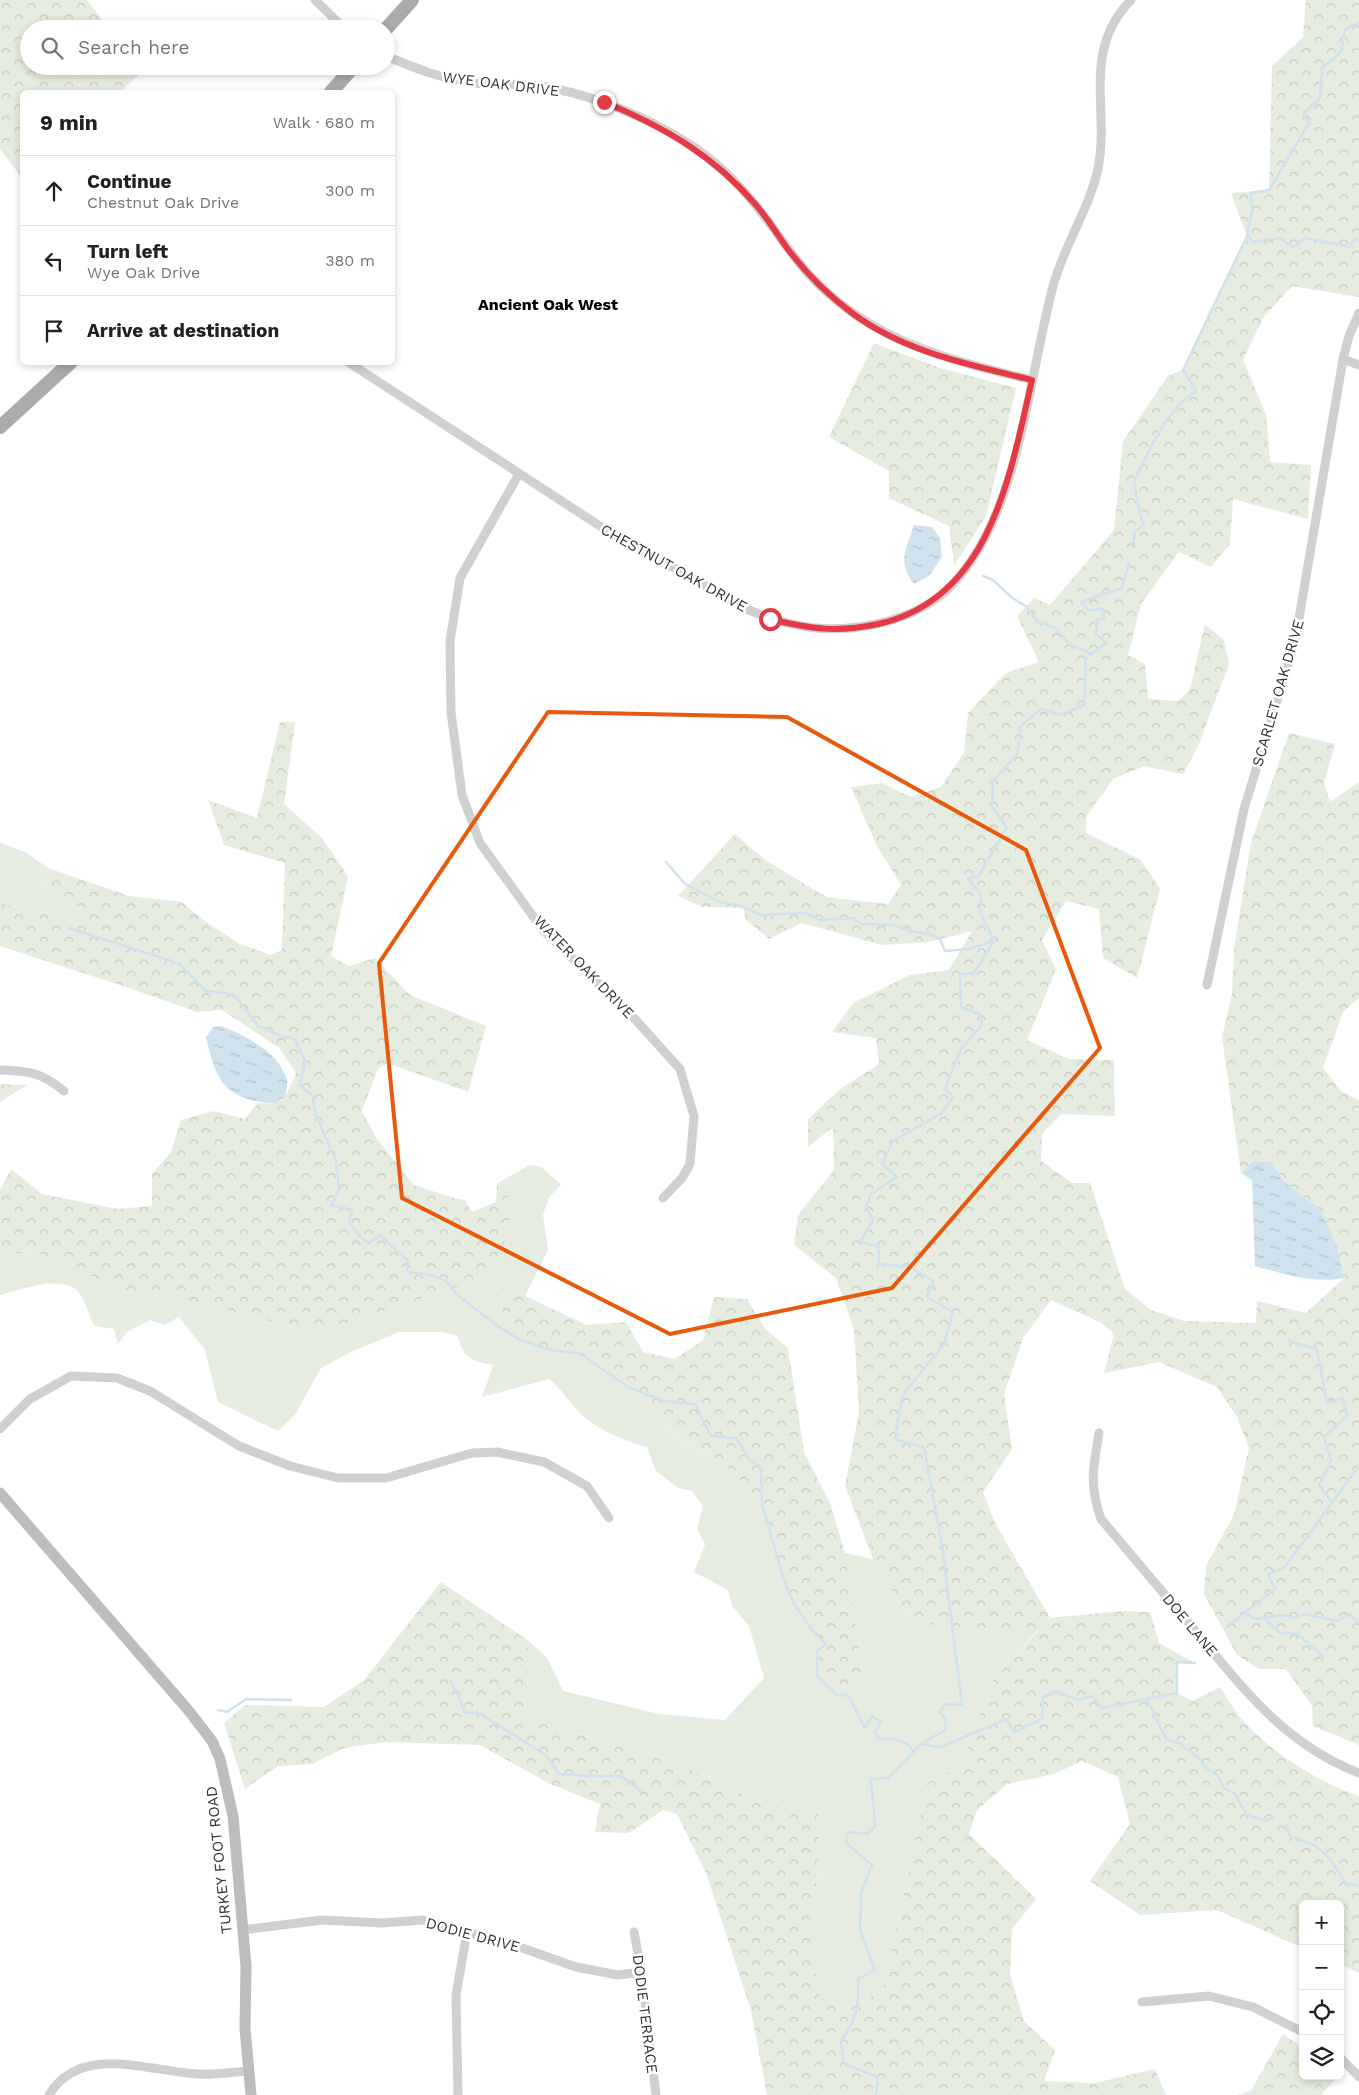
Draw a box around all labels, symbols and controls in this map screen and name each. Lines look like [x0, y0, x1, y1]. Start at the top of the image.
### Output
search box [20, 20, 395, 75]
icon: search [38, 34, 66, 62]
text: Search here [78, 36, 189, 59]
street label: WYE OAK DRIVE [442, 68, 560, 100]
route end [593, 91, 616, 114]
text: 9 min [40, 110, 98, 135]
text: Walk · 680 m [273, 113, 375, 132]
text: Continue [87, 170, 171, 193]
icon: ahead [40, 177, 68, 205]
text: 300 m [325, 181, 375, 200]
text: Chestnut Oak Drive [87, 193, 239, 212]
text: Turn left [87, 240, 168, 263]
icon: left [40, 247, 68, 275]
text: 380 m [325, 251, 375, 270]
text: Wye Oak Drive [87, 263, 200, 282]
district label: Ancient Oak West [478, 295, 618, 314]
icon: arrive [40, 317, 68, 345]
text: Arrive at destination [87, 319, 279, 342]
street label: CHESTNUT OAK DRIVE [598, 520, 750, 616]
route start [759, 608, 782, 631]
street label: SCARLET OAK DRIVE [1248, 617, 1308, 769]
street label: WATER OAK DRIVE [530, 912, 638, 1022]
street label: DOE LANE [1159, 1590, 1221, 1660]
street label: TURKEY FOOT ROAD [202, 1785, 236, 1935]
map controls [1299, 1900, 1344, 2080]
button: + [1299, 1900, 1344, 1945]
street label: DODIE DRIVE [424, 1914, 522, 1956]
button: − [1299, 1945, 1344, 1990]
street label: DODIE TERRACE [629, 1954, 661, 2074]
button: locate [1299, 1990, 1344, 2035]
button: layers [1299, 2035, 1344, 2080]

